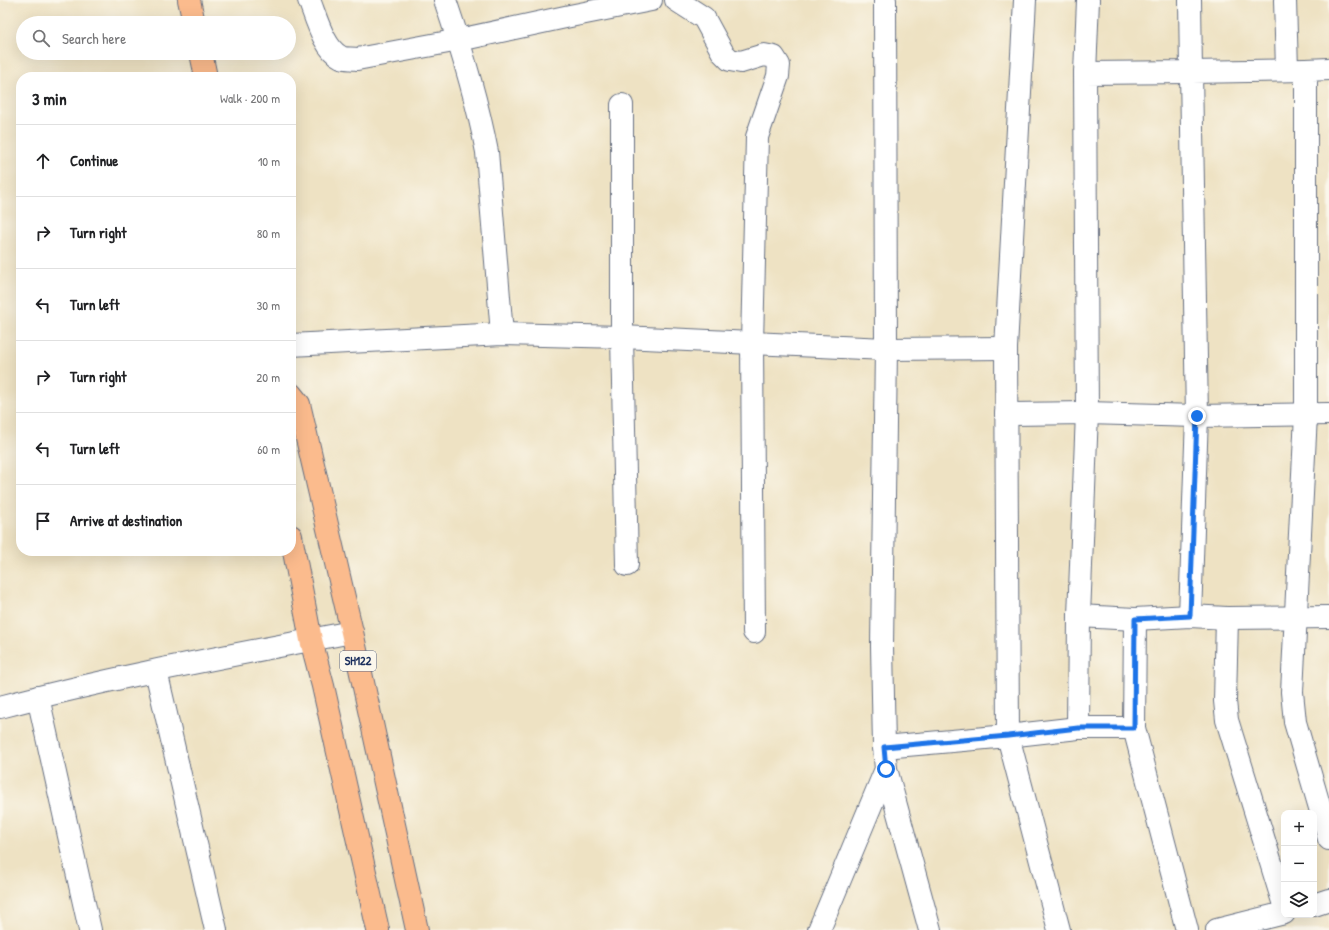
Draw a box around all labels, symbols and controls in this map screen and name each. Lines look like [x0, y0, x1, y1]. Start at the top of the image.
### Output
search box [16, 16, 296, 60]
icon: search [30, 27, 52, 49]
text: Search here [62, 28, 126, 49]
text: 3 min [32, 87, 67, 110]
text: Walk · 200 m [220, 89, 280, 107]
icon: ahead [32, 150, 54, 172]
text: Continue [70, 150, 118, 171]
text: 10 m [258, 152, 280, 170]
icon: right [32, 222, 54, 244]
text: Turn right [70, 222, 126, 243]
text: 80 m [257, 224, 280, 242]
icon: left [32, 294, 54, 316]
text: Turn left [70, 294, 120, 315]
text: 30 m [257, 296, 280, 314]
icon: right [32, 366, 54, 388]
text: Turn right [70, 366, 126, 387]
text: 20 m [256, 368, 280, 386]
route end [1188, 407, 1206, 425]
icon: left [32, 438, 54, 460]
text: Turn left [70, 438, 120, 459]
text: 60 m [257, 440, 280, 458]
icon: arrive [32, 510, 54, 532]
text: Arrive at destination [70, 510, 182, 531]
road number: SH122 [340, 651, 376, 671]
route start [877, 760, 895, 778]
map controls [1281, 810, 1317, 918]
button: + [1281, 810, 1317, 846]
button: − [1281, 846, 1317, 882]
button: layers [1281, 882, 1317, 918]

